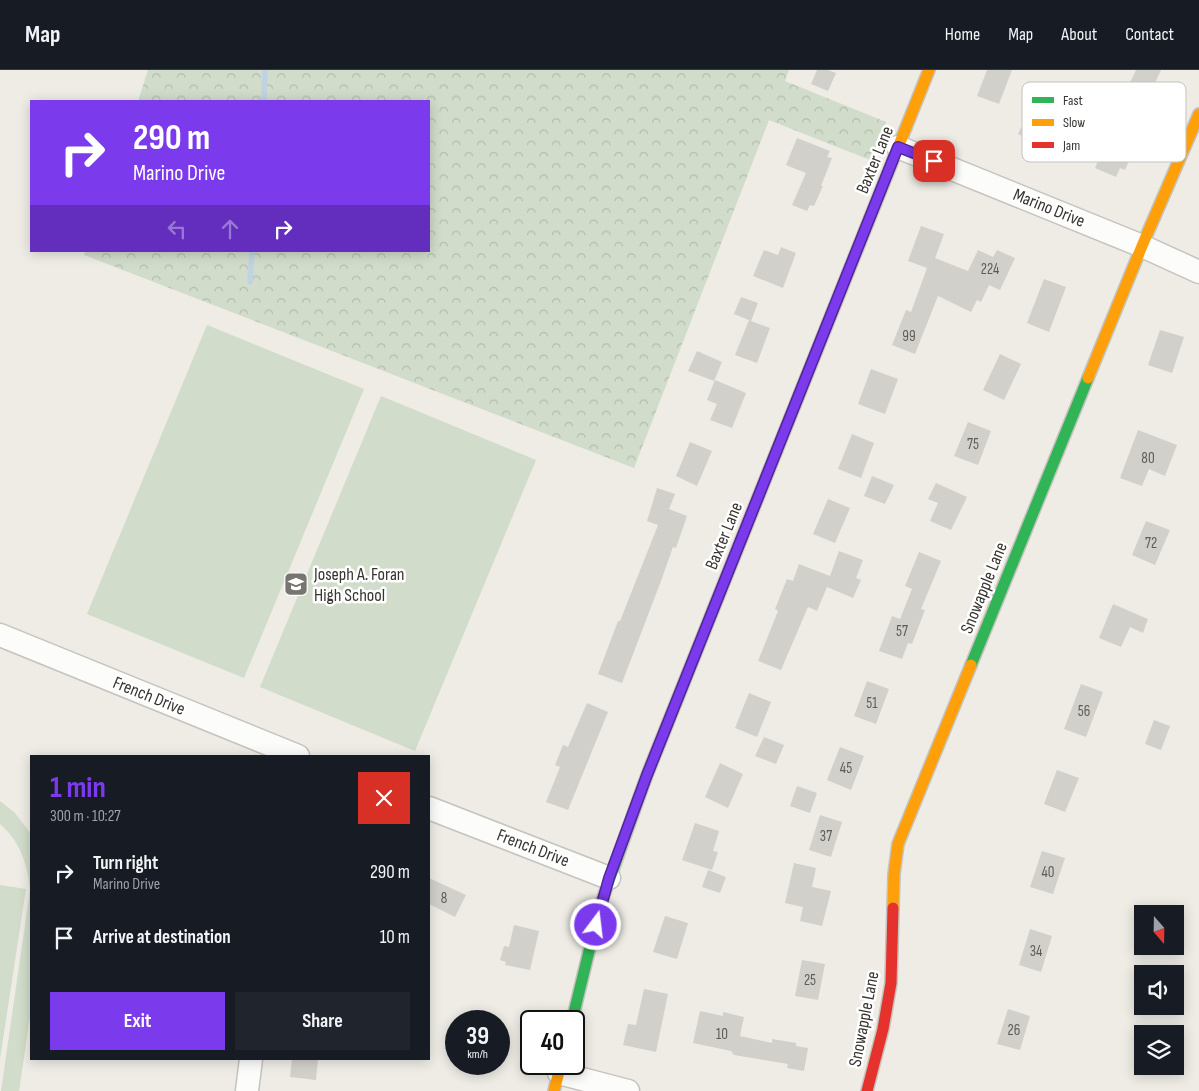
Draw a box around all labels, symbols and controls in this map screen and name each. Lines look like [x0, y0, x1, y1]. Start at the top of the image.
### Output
text: Map [25, 20, 60, 49]
text: Home [945, 24, 980, 45]
text: Map [1008, 24, 1033, 45]
text: About [1061, 24, 1097, 45]
text: Contact [1125, 24, 1174, 45]
legend [1022, 82, 1186, 162]
text: Fast [1063, 92, 1083, 109]
text: Slow [1063, 114, 1085, 131]
text: 290 m [133, 117, 210, 160]
icon: right [50, 120, 115, 185]
street label: Baxter Lane [852, 123, 898, 197]
text: Jam [1062, 137, 1080, 154]
pin [913, 140, 955, 182]
icon: arrive [920, 147, 948, 175]
text: Marino Drive [133, 160, 225, 187]
street label: Marino Drive [1010, 184, 1088, 232]
icon: left [163, 215, 191, 243]
icon: ahead [216, 215, 244, 243]
icon: right [269, 215, 297, 243]
house number: 224 [981, 260, 999, 279]
house number: 99 [902, 327, 916, 346]
house number: 75 [967, 435, 979, 454]
house number: 80 [1141, 449, 1155, 468]
street label: Baxter Lane [701, 499, 747, 573]
house number: 72 [1145, 534, 1157, 553]
street label: Snowapple Lane [956, 539, 1012, 637]
place label: Joseph A. Foran High School [313, 564, 405, 606]
school or university icon: Joseph A. Foran High School [283, 571, 309, 597]
house number: 57 [896, 622, 908, 641]
street label: French Drive [110, 672, 188, 720]
house number: 51 [866, 694, 878, 713]
house number: 56 [1078, 702, 1090, 721]
house number: 45 [840, 759, 852, 778]
text: 1 min [50, 770, 106, 806]
button: close [358, 772, 410, 824]
text: 300 m · 10:27 [50, 807, 121, 826]
street label: French Drive [494, 825, 572, 871]
house number: 37 [820, 827, 832, 846]
text: Turn right [93, 852, 158, 875]
icon: right [50, 859, 78, 887]
text: 290 m [370, 861, 410, 884]
house number: 40 [1042, 863, 1054, 882]
text: Marino Drive [93, 875, 160, 894]
house number: 8 [441, 889, 447, 908]
position arrow [569, 898, 621, 950]
north arrow [1134, 905, 1184, 955]
map controls [1134, 905, 1184, 1075]
icon: arrive [50, 924, 78, 952]
text: Arrive at destination [93, 926, 231, 949]
text: 10 m [380, 926, 410, 949]
house number: 34 [1030, 942, 1042, 961]
button: sound [1134, 965, 1184, 1015]
street label: Snowapple Lane [844, 970, 884, 1068]
house number: 25 [804, 971, 816, 990]
button: Exit [50, 992, 225, 1050]
button: Share [235, 992, 410, 1050]
speed limit sign: 40 [520, 1010, 585, 1075]
text: 39 [466, 1021, 489, 1052]
house number: 26 [1008, 1021, 1020, 1040]
house number: 10 [716, 1025, 728, 1044]
button: layers [1134, 1025, 1184, 1075]
text: km/h [467, 1047, 488, 1062]

